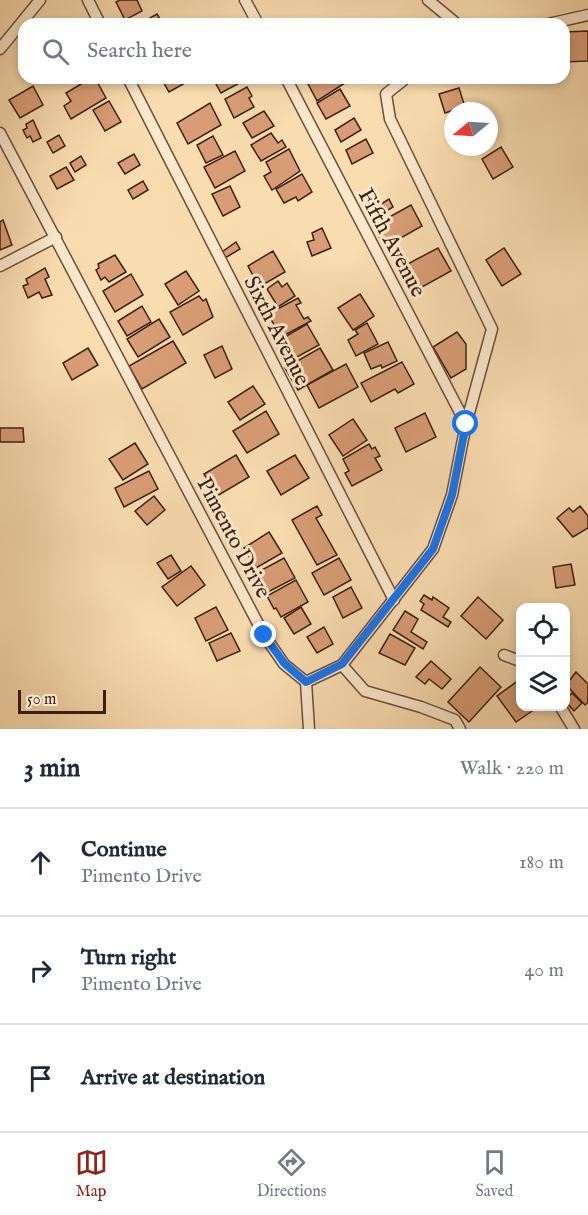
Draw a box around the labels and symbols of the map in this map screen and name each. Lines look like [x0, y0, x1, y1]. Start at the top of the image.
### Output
north arrow [444, 102, 498, 156]
street label: Fifth Avenue [351, 184, 432, 302]
street label: Sixth Avenue [237, 271, 316, 390]
route start [452, 410, 478, 436]
street label: Pimento Drive [190, 473, 277, 603]
route end [250, 621, 276, 647]
scale bar [18, 687, 106, 714]

